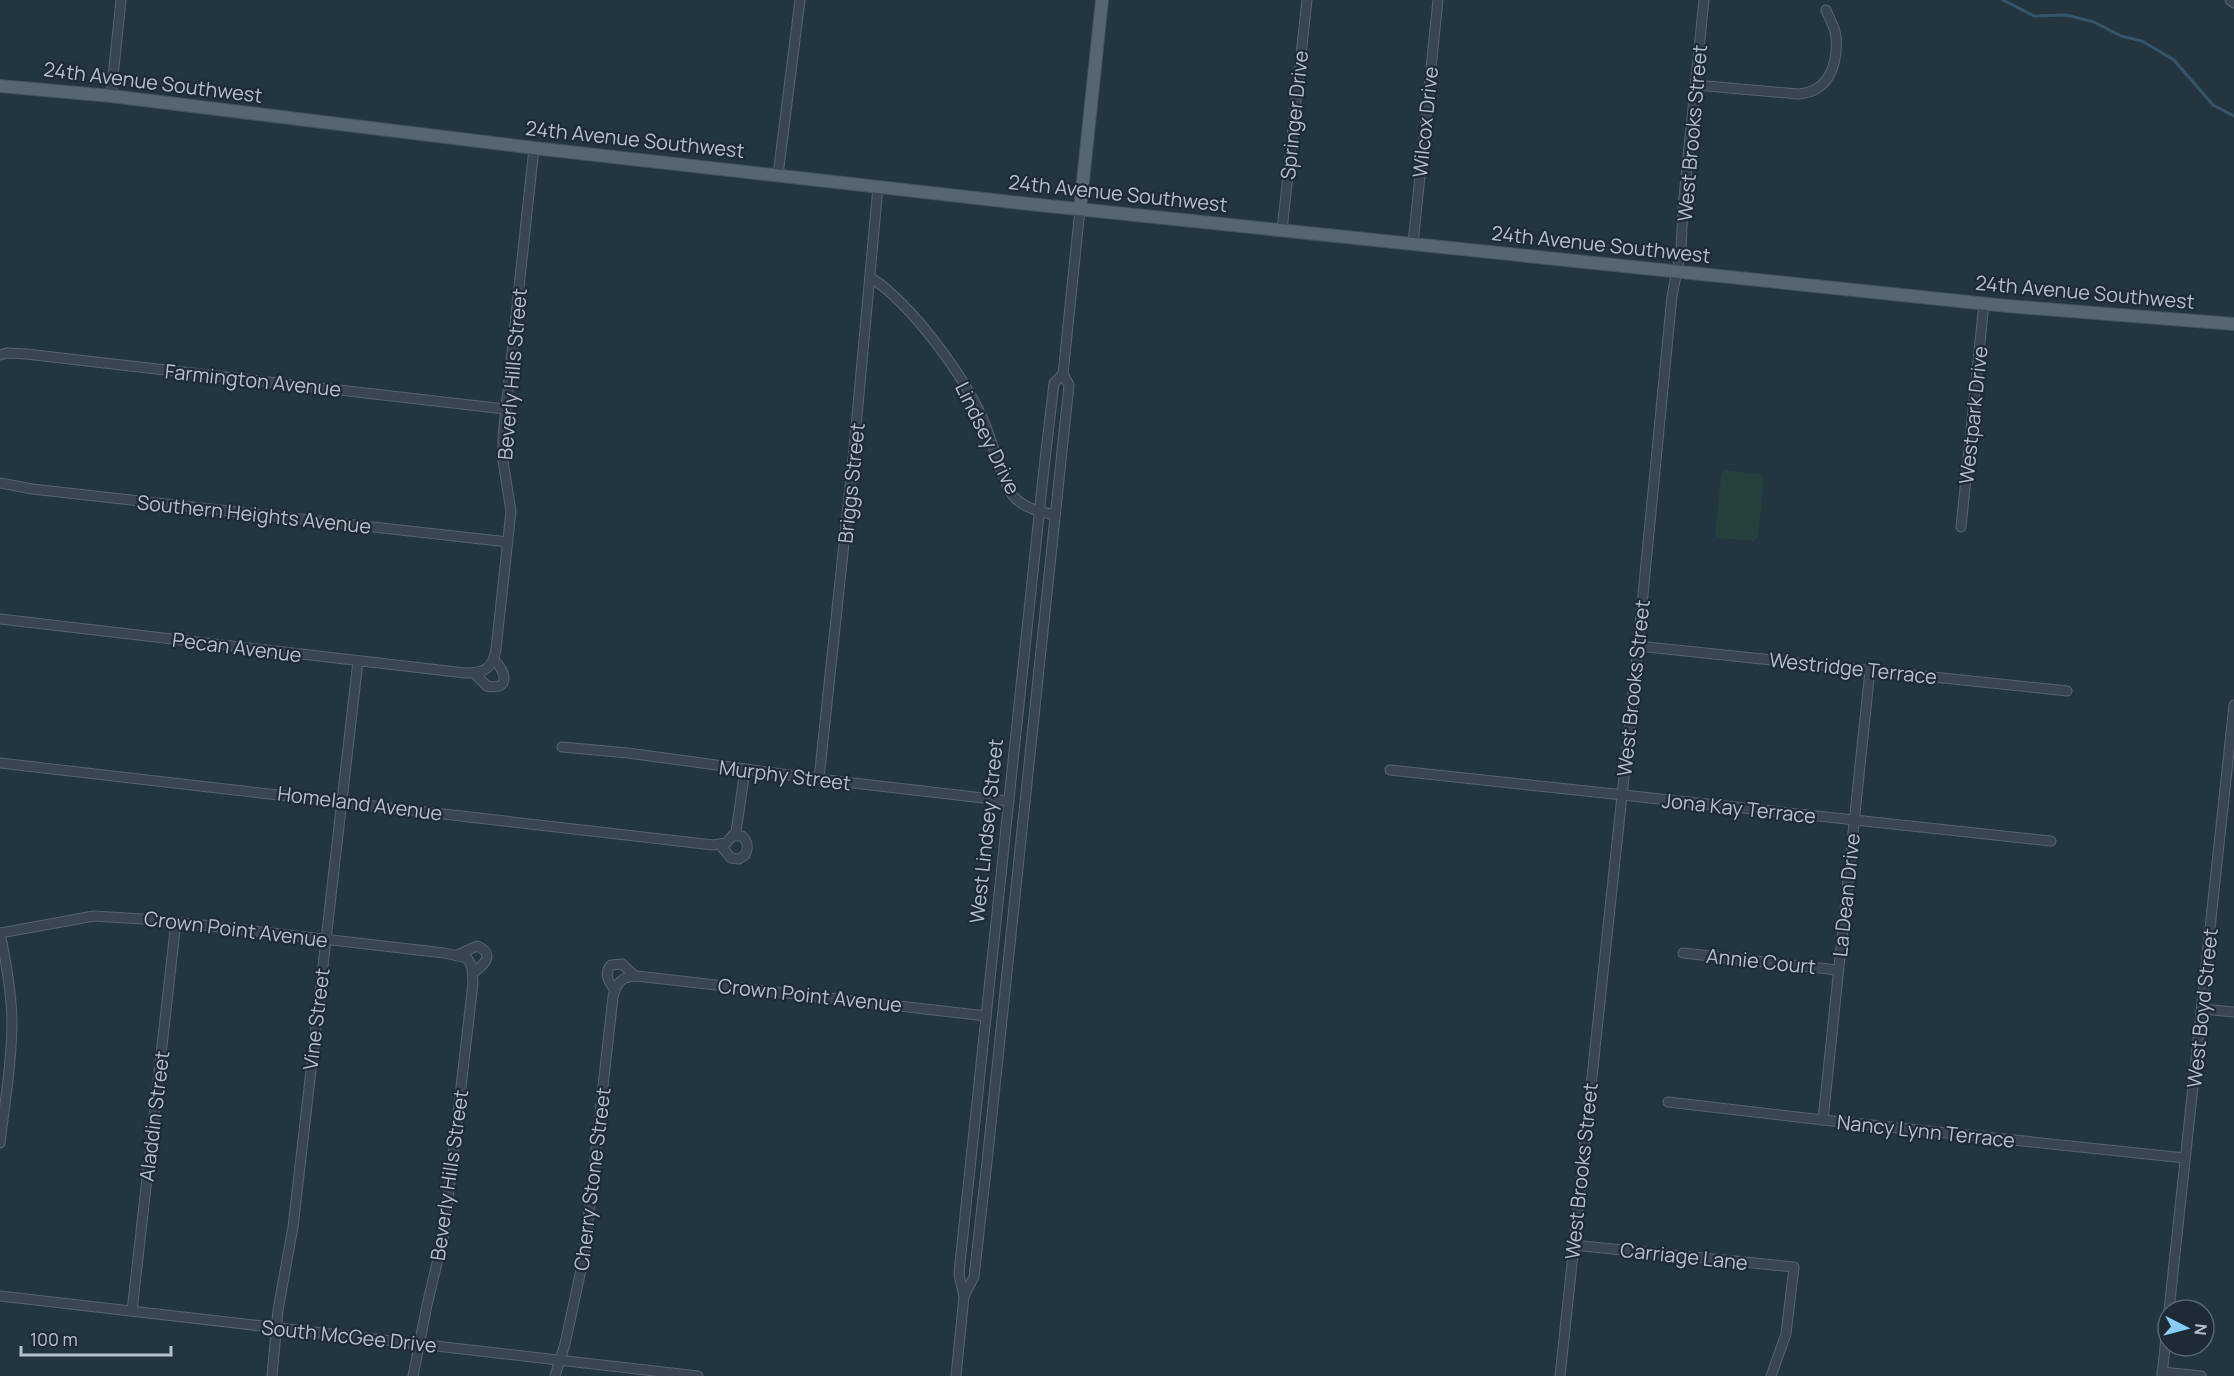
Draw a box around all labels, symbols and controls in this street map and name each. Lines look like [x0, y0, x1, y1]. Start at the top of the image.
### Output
street label: West Brooks Street [1671, 43, 1713, 223]
street label: Springer Drive [1274, 49, 1314, 181]
street label: 24th Avenue Southwest [42, 55, 264, 109]
street label: Wilcox Drive [1406, 65, 1444, 179]
street label: 24th Avenue Southwest [524, 114, 746, 164]
street label: 24th Avenue Southwest [1007, 168, 1229, 218]
street label: 24th Avenue Southwest [1490, 219, 1712, 269]
street label: 24th Avenue Southwest [1974, 269, 2196, 315]
street label: Beverly Hills Street [491, 287, 533, 461]
street label: Westpark Drive [1952, 345, 1994, 485]
street label: Farmington Avenue [164, 357, 342, 403]
street label: Lindsey Drive [949, 377, 1027, 499]
street label: Briggs Street [831, 421, 871, 545]
street label: Southern Heights Avenue [135, 488, 373, 540]
street label: West Brooks Street [1610, 598, 1656, 778]
street label: Pecan Avenue [171, 626, 303, 668]
street label: Westridge Terrace [1768, 646, 1938, 690]
street label: West Lindsey Street [963, 737, 1009, 925]
street label: Murphy Street [717, 754, 853, 796]
street label: Homeland Avenue [276, 779, 444, 827]
street label: Jona Kay Terrace [1661, 786, 1817, 830]
street label: La Dean Drive [1826, 832, 1866, 958]
street label: Crown Point Avenue [143, 904, 329, 954]
street label: West Boyd Street [2180, 927, 2224, 1089]
street label: Annie Court [1705, 942, 1817, 980]
street label: Vine Street [296, 966, 336, 1072]
street label: Crown Point Avenue [717, 972, 903, 1018]
street label: Aladdin Street [133, 1049, 175, 1183]
street label: West Brooks Street [1558, 1081, 1604, 1261]
street label: Cherry Stone Street [567, 1086, 617, 1272]
street label: Beverly Hills Street [424, 1088, 474, 1262]
street label: Nancy Lynn Terrace [1836, 1108, 2016, 1154]
street label: Carriage Lane [1619, 1236, 1749, 1276]
north arrow [2156, 1298, 2216, 1358]
street label: South McGee Drive [260, 1313, 438, 1359]
scale bar [21, 1319, 171, 1357]
text: N [2189, 1323, 2212, 1336]
text: 100 m [30, 1327, 78, 1351]

